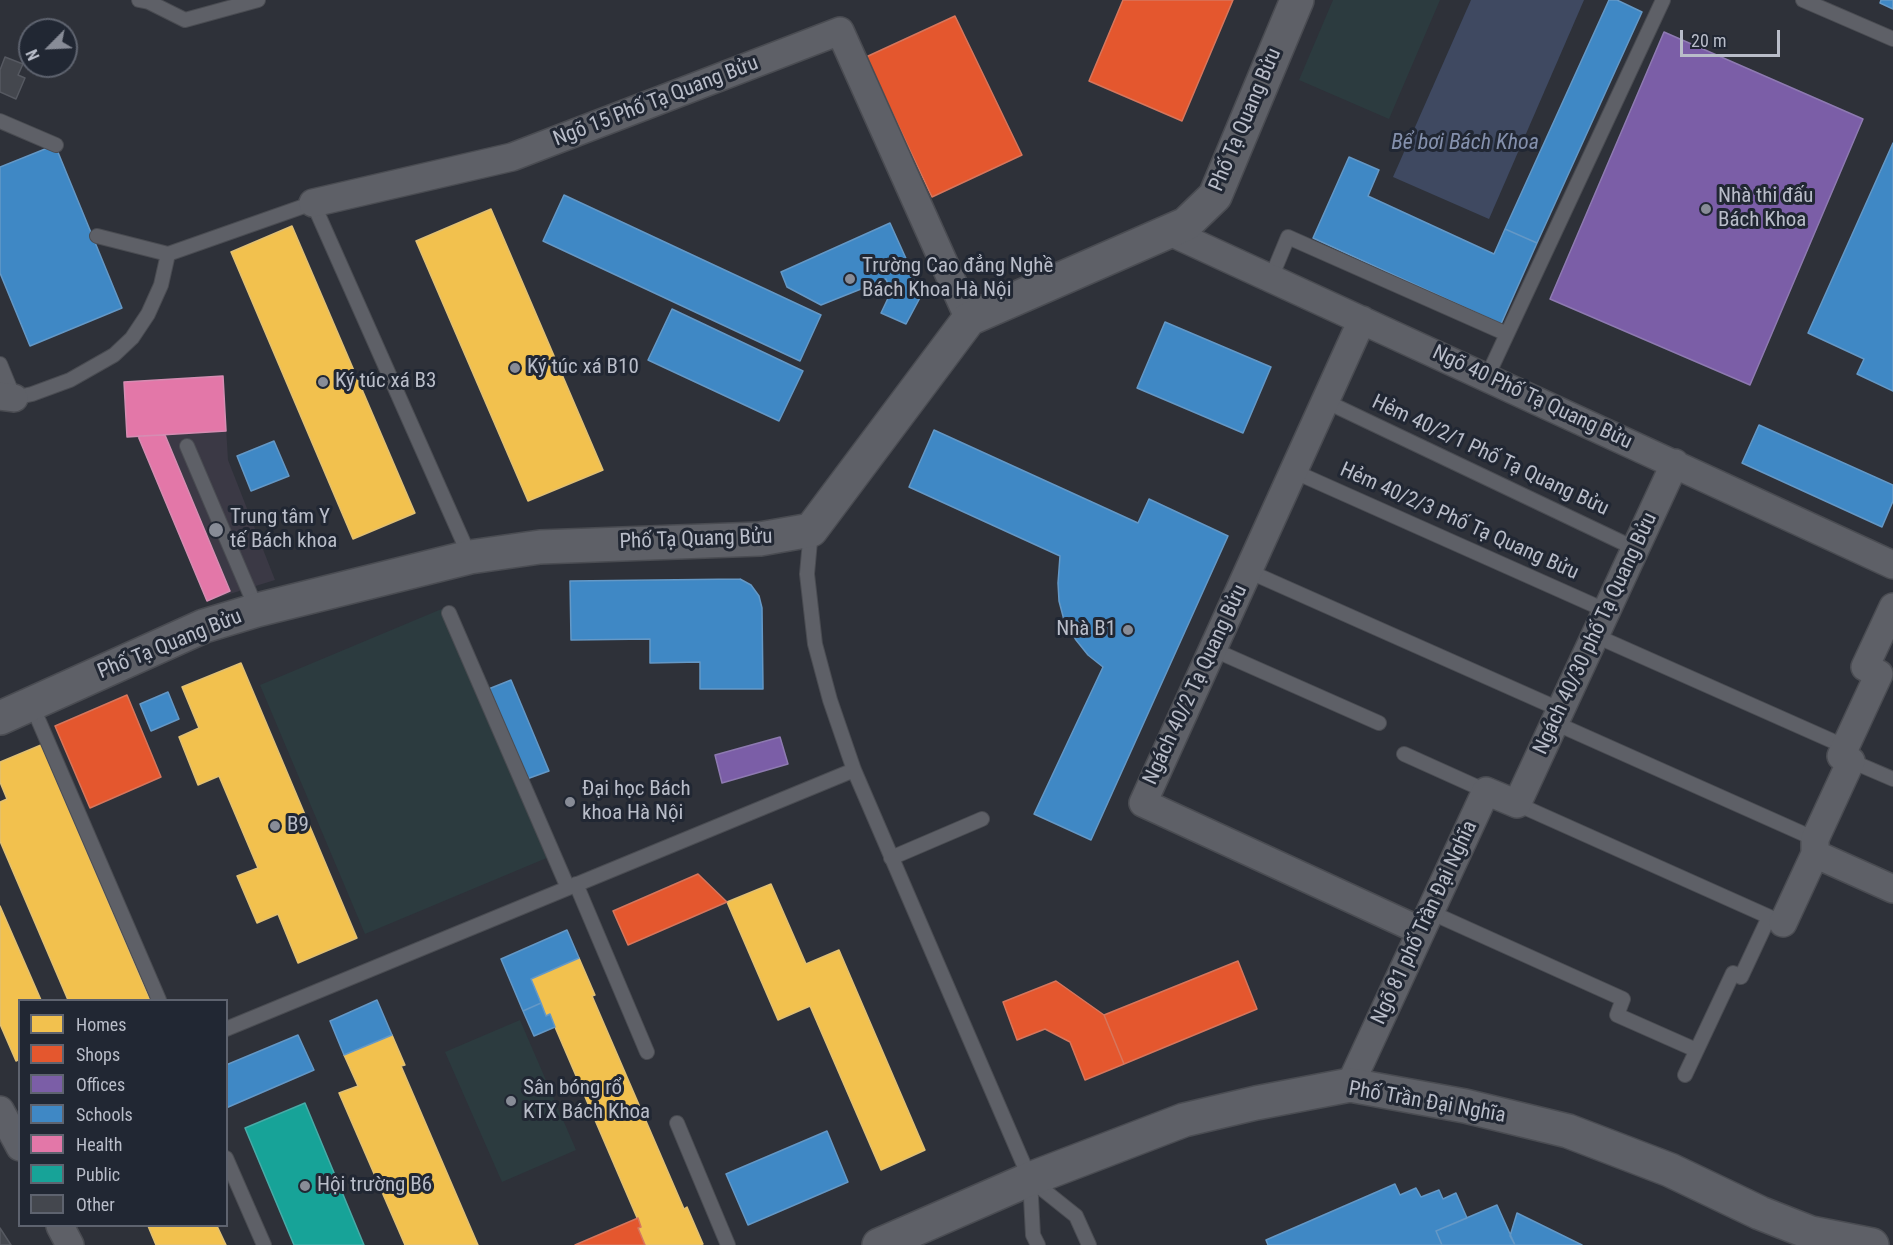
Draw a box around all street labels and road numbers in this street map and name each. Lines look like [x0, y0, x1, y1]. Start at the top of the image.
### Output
street label: Phố Tạ Quang Bửu [1204, 45, 1288, 195]
street label: Ngõ 15 Phố Tạ Quang Bửu [550, 51, 762, 153]
street label: Ngõ 40 Phố Tạ Quang Bửu [1428, 341, 1636, 455]
street label: Hẻm 40/2/1 Phố Tạ Quang Bửu [1368, 390, 1612, 522]
street label: Hẻm 40/2/3 Phố Tạ Quang Bửu [1336, 458, 1582, 586]
street label: Ngách 40/30 phố Tạ Quang Bửu [1529, 509, 1663, 759]
street label: Phố Tạ Quang Bửu [619, 525, 773, 555]
street label: Ngách 40/2 Tạ Quang Bửu [1139, 581, 1253, 789]
street label: Phố Tạ Quang Bửu [94, 605, 246, 685]
street label: Ngõ 81 phố Trần Đại Nghĩa [1367, 817, 1483, 1029]
street label: Phố Trần Đại Nghĩa [1347, 1077, 1507, 1129]

